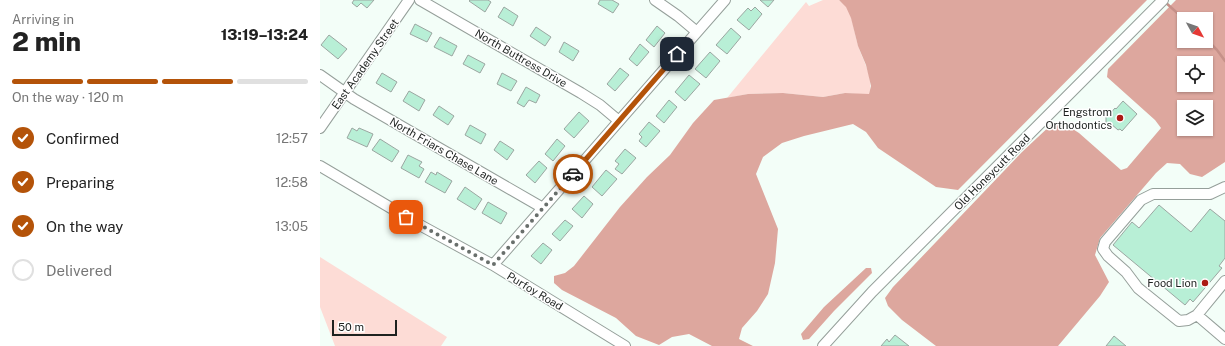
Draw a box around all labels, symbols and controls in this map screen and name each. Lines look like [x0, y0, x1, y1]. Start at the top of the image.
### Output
text: Arriving in [12, 12, 74, 27]
north arrow [1177, 12, 1213, 48]
map controls [1177, 12, 1213, 136]
street label: East Academy Street [329, 16, 401, 112]
text: 2 min [12, 26, 81, 57]
text: 13:19–13:24 [221, 26, 308, 43]
street label: North Buttress Drive [473, 27, 569, 89]
pin [660, 37, 694, 71]
icon: home [666, 43, 688, 65]
button: locate [1177, 56, 1213, 92]
text: On the way · 120 m [12, 90, 124, 105]
button: layers [1177, 100, 1213, 136]
place label: Engstrom Orthodontics [1046, 106, 1112, 131]
marker: Engstrom Orthodontics [1115, 113, 1125, 123]
street label: North Friars Chase Lane [388, 115, 500, 187]
icon: check [12, 127, 34, 149]
text: Confirmed [46, 130, 119, 147]
text: 12:57 [276, 131, 308, 146]
street label: Old Honeycutt Road [952, 132, 1032, 212]
courier [553, 154, 593, 194]
icon: car [562, 163, 584, 185]
icon: check [12, 171, 34, 193]
text: Preparing [46, 174, 115, 191]
text: 12:58 [275, 175, 308, 190]
pin [389, 200, 423, 234]
icon: bag [395, 206, 417, 228]
icon: check [12, 215, 34, 237]
text: On the way [46, 218, 123, 235]
text: 13:05 [275, 219, 308, 234]
text: Delivered [46, 262, 112, 279]
street label: Purfoy Road [505, 270, 565, 312]
place label: Food Lion [1147, 277, 1197, 289]
marker: Food Lion [1200, 278, 1210, 288]
scale bar [332, 318, 397, 337]
text: 50 m [338, 321, 364, 333]

